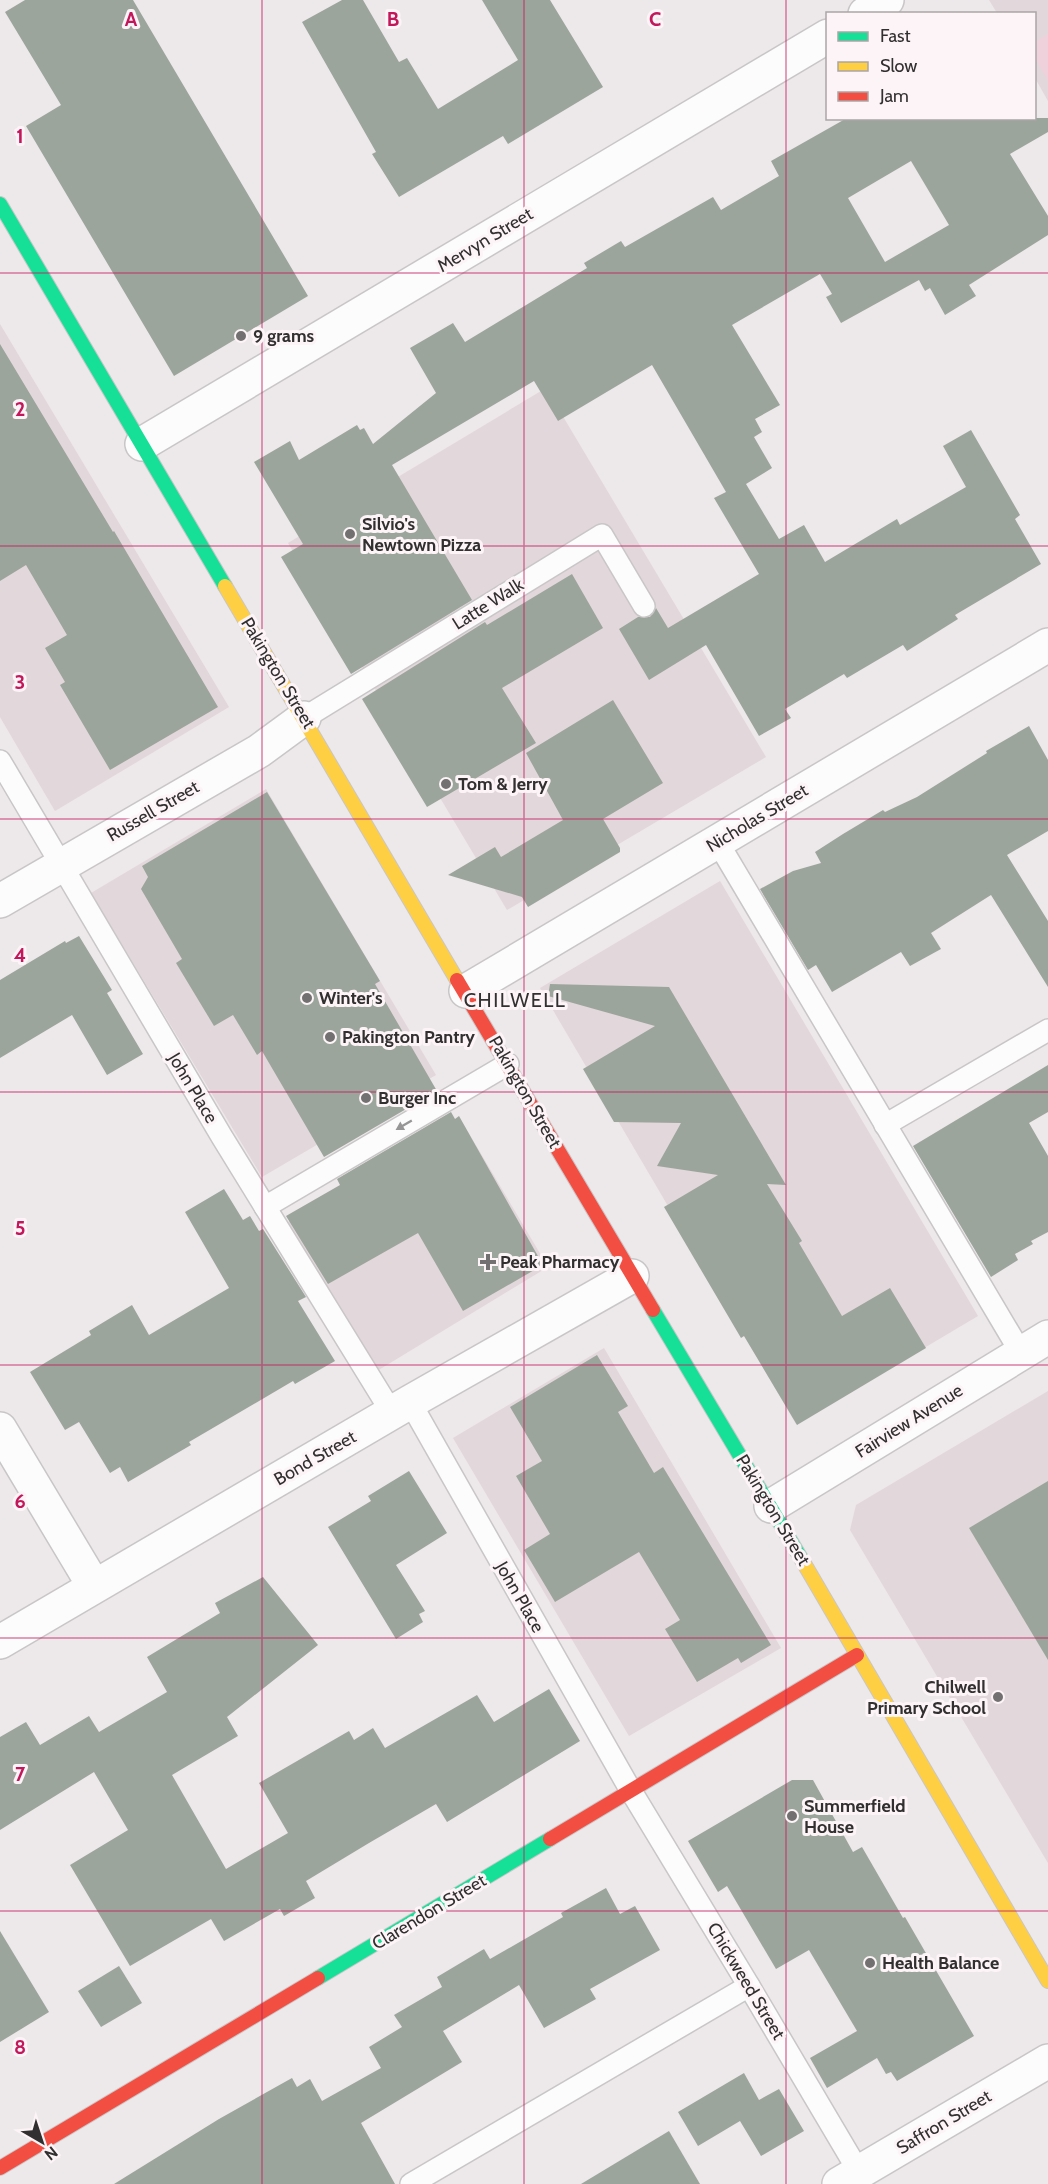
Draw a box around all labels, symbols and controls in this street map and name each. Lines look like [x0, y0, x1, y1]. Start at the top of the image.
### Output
text: A [125, 7, 138, 31]
text: B [387, 7, 399, 31]
text: C [649, 7, 661, 31]
legend [826, 12, 1036, 120]
text: Fast [880, 25, 911, 47]
text: Slow [880, 55, 917, 77]
text: Jam [879, 85, 909, 107]
text: 1 [16, 124, 24, 148]
street label: Mervyn Street [433, 203, 537, 277]
place label: 9 grams [253, 325, 315, 347]
marker: 9 grams [234, 329, 248, 343]
text: 2 [15, 397, 25, 421]
place label: Silvio's Newtown Pizza [362, 513, 481, 556]
marker: Silvio's Newtown Pizza [343, 527, 357, 541]
street label: Latte Walk [448, 573, 529, 635]
street label: Pakington Street [236, 613, 320, 733]
text: 3 [15, 670, 25, 694]
place label: Tom & Jerry [458, 773, 548, 795]
street label: Russell Street [103, 776, 203, 846]
marker: Tom & Jerry [439, 777, 453, 791]
street label: Nicholas Street [702, 779, 812, 857]
text: 4 [14, 943, 26, 967]
place label: Winter's [319, 987, 383, 1009]
district label: CHILWELL [464, 988, 566, 1012]
marker: Winter's [300, 991, 314, 1005]
place label: Pakington Pantry [342, 1026, 475, 1048]
marker: Pakington Pantry [323, 1030, 337, 1044]
street label: Pakington Street [484, 1032, 566, 1152]
street label: John Place [163, 1048, 223, 1127]
place label: Burger Inc [378, 1087, 456, 1109]
marker: Burger Inc [359, 1091, 373, 1105]
one-way arrow [396, 1120, 412, 1131]
text: 5 [15, 1216, 25, 1240]
place label: Peak Pharmacy [500, 1251, 620, 1273]
marker: Peak Pharmacy [481, 1255, 495, 1269]
street label: Fairview Avenue [851, 1379, 967, 1463]
street label: Bond Street [270, 1426, 360, 1490]
street label: Pakington Street [731, 1450, 815, 1570]
text: 6 [14, 1489, 26, 1513]
street label: John Place [490, 1557, 549, 1636]
place label: Chilwell Primary School [867, 1676, 986, 1719]
marker: Chilwell Primary School [991, 1690, 1005, 1704]
text: 7 [15, 1762, 26, 1786]
place label: Summerfield House [804, 1795, 906, 1838]
marker: Summerfield House [785, 1809, 799, 1823]
street label: Clarendon Street [368, 1869, 490, 1955]
street label: Chickweed Street [702, 1919, 790, 2043]
place label: Health Balance [882, 1952, 999, 1974]
marker: Health Balance [863, 1956, 877, 1970]
text: 8 [14, 2035, 26, 2059]
street label: Saffron Street [893, 2085, 995, 2159]
north arrow [12, 2112, 72, 2172]
text: N [41, 2142, 61, 2164]

